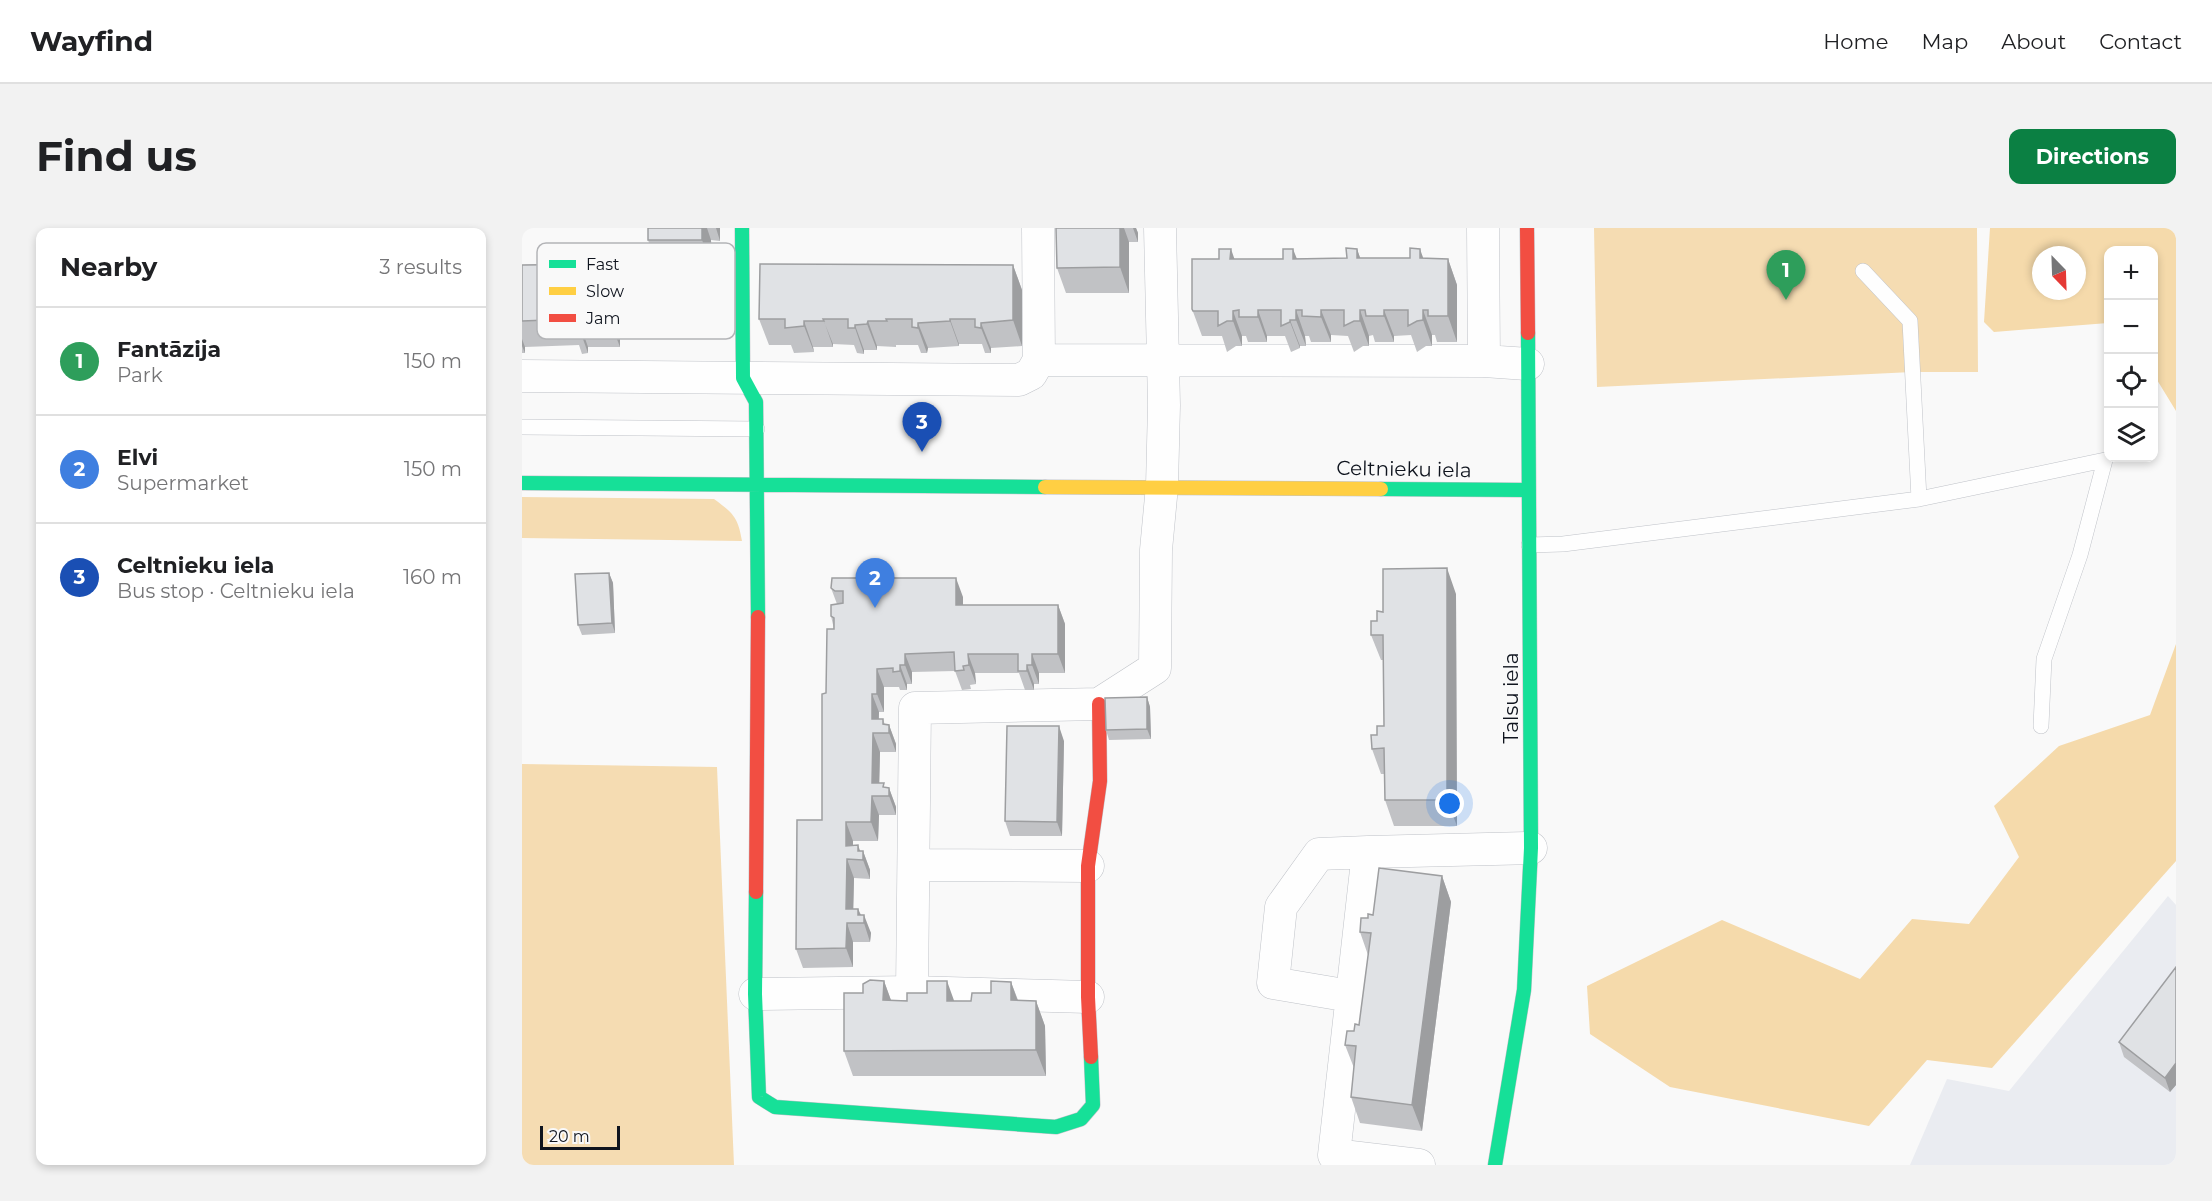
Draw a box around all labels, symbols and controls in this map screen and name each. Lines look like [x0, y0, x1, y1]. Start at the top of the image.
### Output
text: Wayfind [30, 24, 153, 58]
text: Home [1823, 29, 1888, 54]
text: Map [1921, 29, 1968, 54]
text: About [2001, 29, 2066, 54]
text: Contact [2099, 29, 2182, 54]
button: Directions [2009, 129, 2176, 184]
text: Find us [36, 130, 197, 182]
legend [537, 243, 735, 339]
north arrow [2032, 246, 2086, 300]
map controls [2104, 246, 2158, 462]
button: + [2104, 246, 2158, 300]
pin: 1 [1766, 250, 1806, 300]
text: Nearby [60, 251, 157, 283]
text: 3 results [379, 255, 462, 279]
text: Fast [586, 255, 620, 274]
text: Slow [586, 282, 624, 301]
button: − [2104, 300, 2158, 354]
text: Jam [585, 309, 620, 328]
text: Fantāzija [117, 336, 221, 363]
text: 1 [76, 349, 83, 373]
text: 150 m [404, 349, 462, 373]
button: locate [2104, 354, 2158, 408]
text: Park [117, 363, 163, 387]
pin: 3 [902, 402, 942, 452]
button: layers [2104, 408, 2158, 462]
text: Elvi [117, 444, 158, 471]
street label: Celtnieku iela [1336, 456, 1472, 482]
text: 2 [74, 457, 85, 481]
text: 150 m [404, 457, 462, 481]
text: Supermarket [117, 471, 249, 495]
text: Celtnieku iela [117, 552, 274, 579]
pin: 2 [856, 558, 894, 608]
text: 3 [74, 565, 85, 589]
text: 160 m [403, 565, 462, 589]
text: Bus stop · Celtnieku iela [117, 579, 355, 603]
street label: Talsu iela [1499, 652, 1523, 744]
your location [1435, 789, 1464, 818]
scale bar [540, 1123, 620, 1150]
text: 20 m [549, 1127, 590, 1146]

